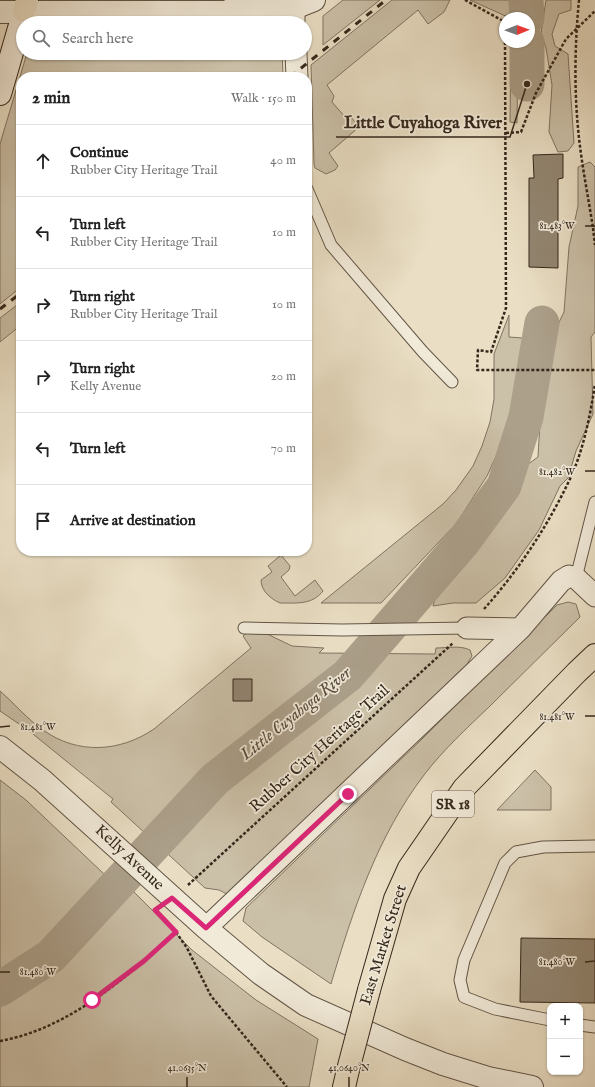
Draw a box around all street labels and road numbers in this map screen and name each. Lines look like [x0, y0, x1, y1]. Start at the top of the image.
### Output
street label: Rubber City Heritage Trail [246, 680, 395, 817]
road number: SR 18 [432, 791, 474, 817]
street label: Kelly Avenue [90, 821, 168, 895]
street label: East Market Street [356, 882, 412, 1008]

